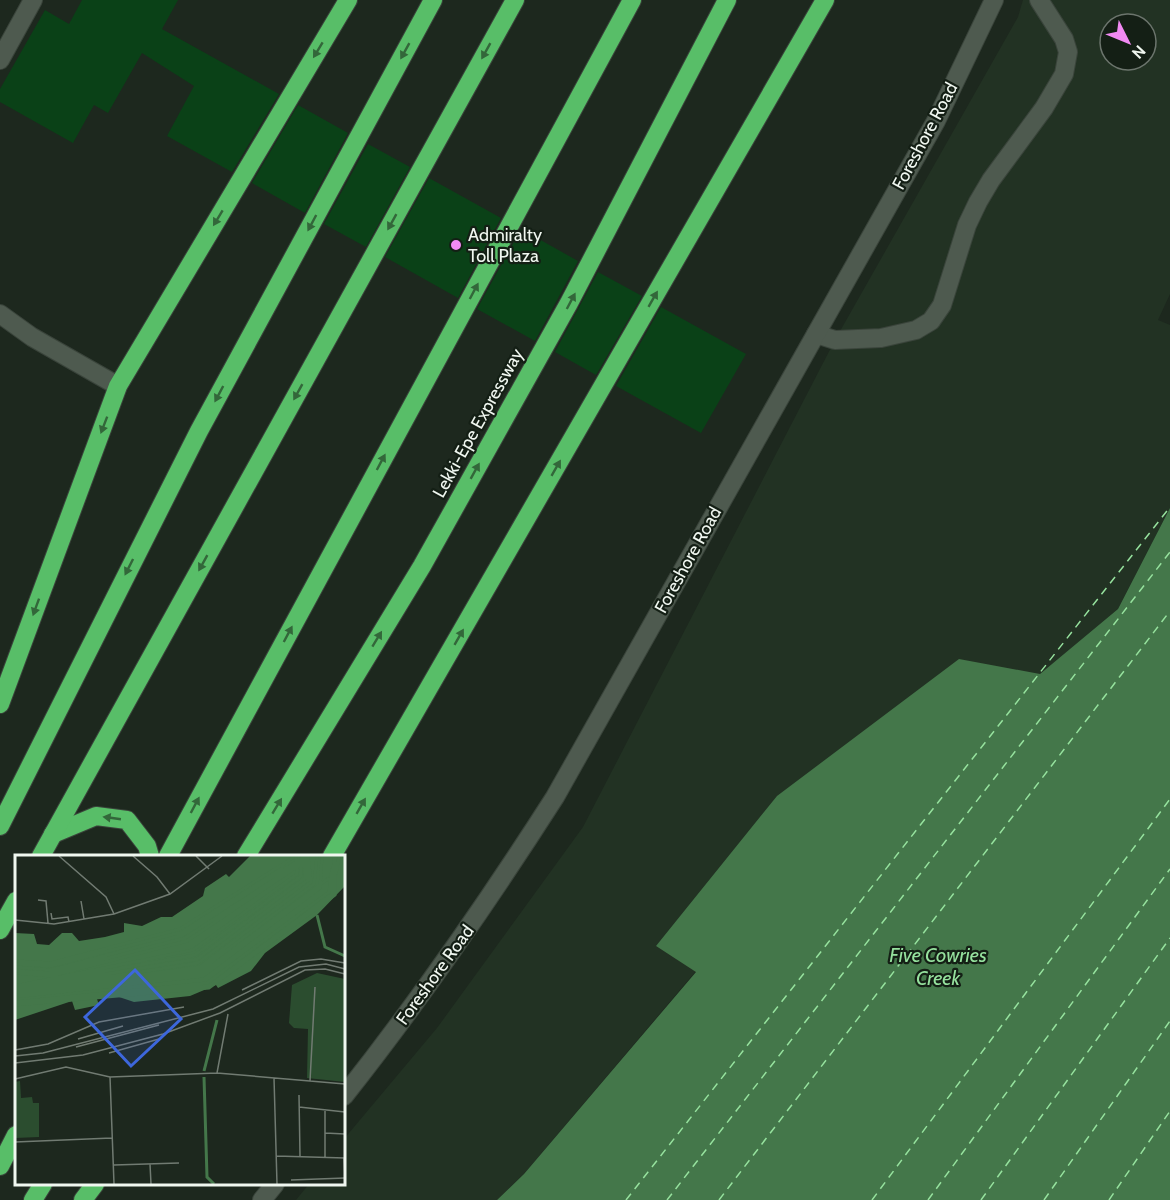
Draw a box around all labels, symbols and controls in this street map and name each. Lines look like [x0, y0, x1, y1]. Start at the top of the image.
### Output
north arrow [1098, 12, 1158, 72]
text: N [1128, 41, 1149, 63]
one-way arrow [313, 42, 323, 59]
one-way arrow [400, 43, 410, 60]
one-way arrow [481, 43, 491, 60]
street label: Foreshore Road [888, 79, 962, 193]
one-way arrow [213, 210, 224, 226]
one-way arrow [307, 214, 317, 231]
one-way arrow [387, 214, 397, 231]
place label: Admiralty Toll Plaza [468, 224, 542, 267]
marker: Admiralty Toll Plaza [449, 238, 463, 252]
one-way arrow [469, 282, 479, 299]
one-way arrow [648, 290, 658, 307]
one-way arrow [566, 292, 575, 309]
street label: Lekki-Epe Expressway [428, 345, 528, 501]
one-way arrow [293, 384, 303, 401]
one-way arrow [214, 386, 224, 403]
one-way arrow [98, 416, 108, 434]
one-way arrow [376, 453, 386, 470]
one-way arrow [551, 459, 561, 476]
one-way arrow [470, 462, 480, 479]
street label: Foreshore Road [650, 503, 726, 617]
one-way arrow [198, 555, 208, 572]
one-way arrow [125, 559, 134, 576]
one-way arrow [30, 599, 40, 617]
one-way arrow [283, 625, 293, 642]
one-way arrow [453, 629, 464, 645]
one-way arrow [372, 631, 383, 647]
one-way arrow [190, 796, 200, 813]
one-way arrow [271, 798, 282, 814]
one-way arrow [356, 798, 367, 814]
one-way arrow [103, 814, 122, 823]
inset map [15, 855, 345, 1185]
street label: Foreshore Road [391, 921, 479, 1029]
water label: Five Cowries Creek [889, 943, 987, 990]

